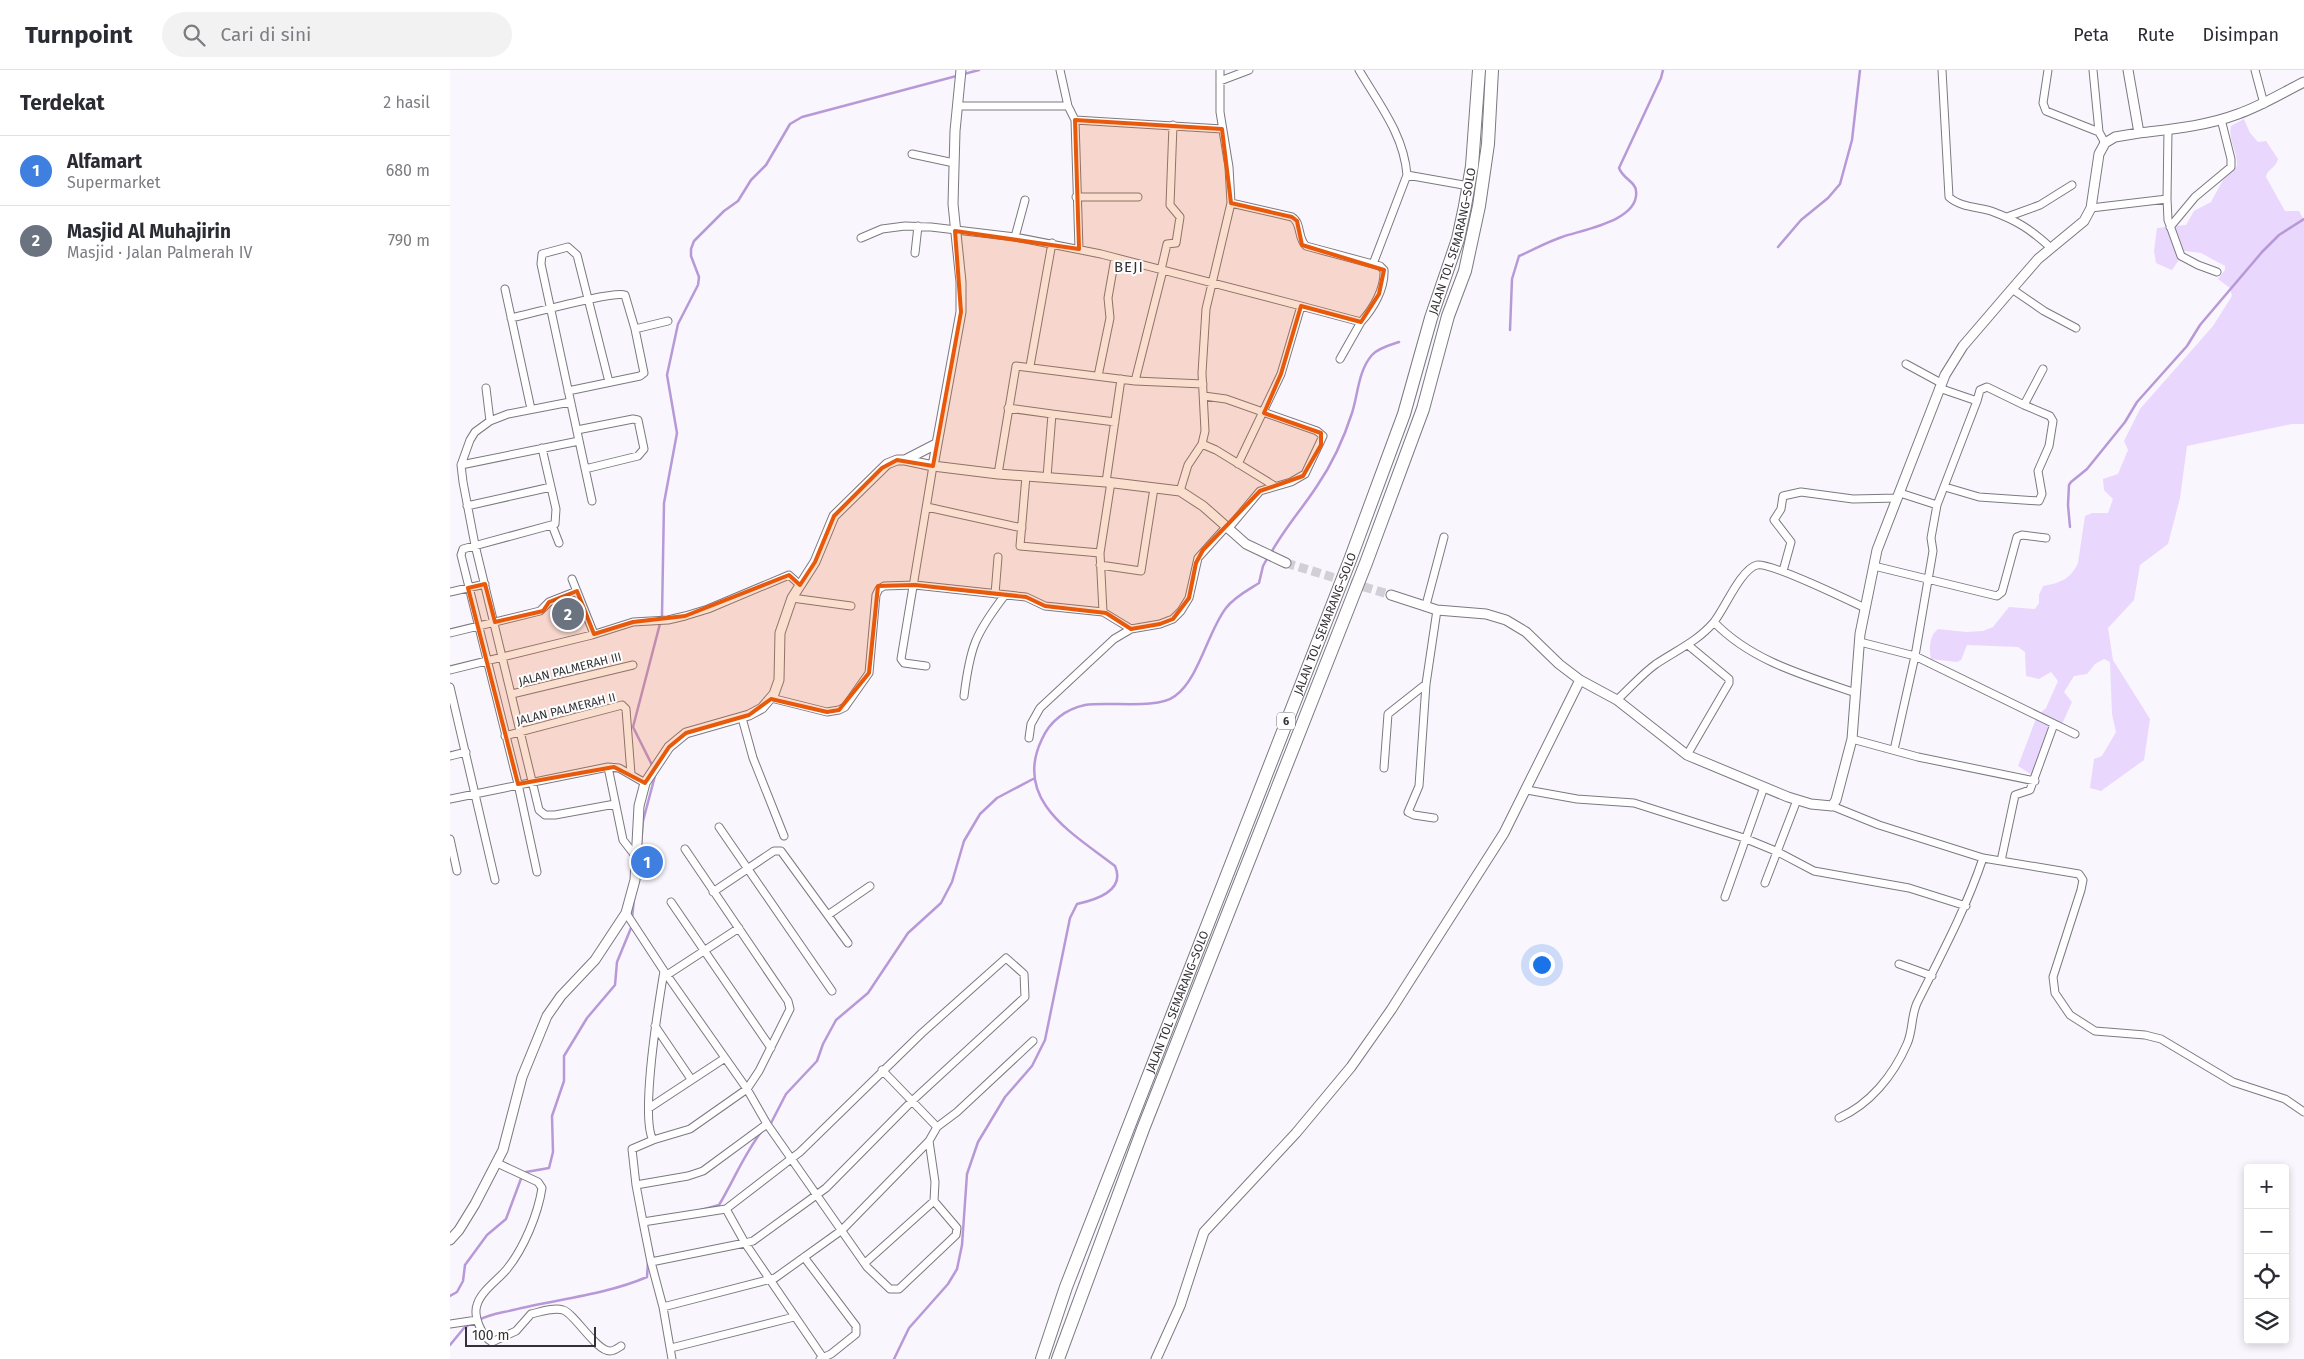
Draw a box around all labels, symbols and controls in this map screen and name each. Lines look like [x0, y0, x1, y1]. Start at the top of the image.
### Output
search box [162, 12, 512, 57]
text: Turnpoint [25, 21, 132, 49]
icon: search [180, 21, 208, 49]
text: Cari di sini [220, 23, 311, 46]
text: Peta [2073, 24, 2109, 46]
text: Rute [2137, 24, 2175, 46]
text: Disimpan [2203, 24, 2279, 46]
text: Terdekat [20, 90, 105, 116]
text: 2 hasil [383, 93, 430, 112]
text: Alfamart [67, 150, 142, 173]
text: 1 [32, 161, 40, 180]
text: 680 m [386, 161, 430, 180]
street label: JALAN TOL SEMARANG–SOLO [1426, 167, 1479, 316]
text: Supermarket [67, 173, 161, 192]
text: Masjid Al Muhajirin [67, 220, 231, 243]
text: 2 [32, 231, 40, 250]
text: 790 m [388, 231, 430, 250]
text: Masjid · Jalan Palmerah IV [67, 243, 252, 262]
district label: BEJI [1114, 258, 1144, 276]
street label: JALAN TOL SEMARANG–SOLO [1291, 551, 1359, 697]
pin: 2 [552, 595, 584, 633]
street label: JALAN PALMERAH III [517, 649, 623, 689]
street label: JALAN PALMERAH II [515, 690, 617, 728]
road number: 6 [1277, 712, 1295, 729]
pin: 1 [631, 843, 663, 881]
street label: JALAN TOL SEMARANG–SOLO [1143, 929, 1211, 1075]
your location [1529, 952, 1555, 978]
map controls [2244, 1164, 2289, 1344]
button: + [2244, 1164, 2289, 1209]
button: − [2244, 1209, 2289, 1254]
button: locate [2244, 1254, 2289, 1299]
button: layers [2244, 1299, 2289, 1344]
scale bar [465, 1324, 596, 1347]
text: 100 m [472, 1327, 509, 1344]

